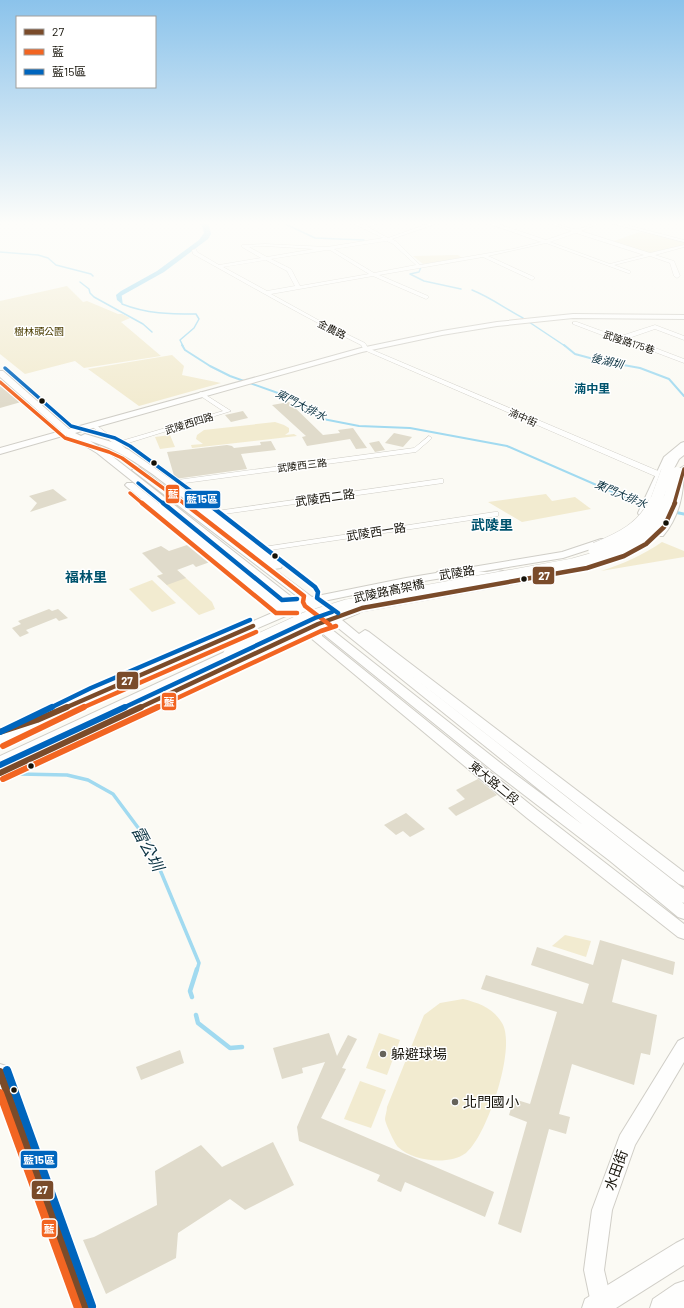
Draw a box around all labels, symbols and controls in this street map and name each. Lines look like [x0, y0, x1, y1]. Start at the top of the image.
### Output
legend [16, 16, 156, 88]
text: 27 [52, 24, 64, 38]
text: 藍 [52, 44, 64, 58]
text: 藍15區 [52, 64, 86, 78]
street label: 金農路 [316, 317, 348, 341]
park label: 樹林頭公園 [14, 325, 64, 337]
street label: 武陵路175巷 [602, 328, 656, 356]
water label: 後湖圳 [590, 350, 627, 371]
district label: 湳中里 [574, 381, 610, 395]
water label: 東門大排水 [274, 386, 330, 423]
unlabelled marker [37, 396, 47, 406]
street label: 湳中街 [507, 406, 539, 428]
street label: 武陵西四路 [163, 410, 215, 436]
street label: 武陵西三路 [276, 456, 328, 474]
unlabelled marker [149, 458, 159, 468]
water label: 東門大排水 [593, 477, 650, 511]
line badge: 藍 [165, 484, 180, 504]
street label: 武陵西二路 [294, 486, 356, 508]
text: 藍 [168, 487, 179, 500]
line badge: 藍15區 [184, 490, 221, 509]
text: 藍15區 [186, 492, 218, 505]
district label: 武陵里 [471, 516, 513, 533]
unlabelled marker [661, 518, 671, 528]
street label: 武陵西一路 [345, 519, 407, 543]
unlabelled marker [270, 551, 280, 561]
street label: 武陵路 [438, 562, 476, 582]
line badge: 27 [532, 566, 555, 585]
district label: 福林里 [65, 568, 107, 585]
text: 27 [538, 569, 550, 582]
unlabelled marker [519, 574, 529, 584]
street label: 武陵路高架橋 [352, 576, 425, 604]
line badge: 27 [116, 671, 139, 690]
text: 27 [121, 674, 133, 687]
line badge: 藍 [161, 692, 177, 711]
text: 藍 [164, 695, 175, 708]
street label: 東大路二段 [467, 758, 522, 807]
unlabelled marker [26, 761, 36, 771]
water label: 雷公圳 [129, 822, 169, 875]
place label: 躲避球場 [391, 1045, 447, 1062]
marker: 躲避球場 [378, 1049, 388, 1059]
unlabelled marker [9, 1085, 19, 1095]
place label: 北門國小 [463, 1093, 519, 1110]
marker: 北門國小 [450, 1097, 460, 1107]
street label: 水田街 [600, 1147, 631, 1192]
line badge: 藍15區 [20, 1150, 58, 1169]
text: 藍15區 [23, 1153, 55, 1166]
line badge: 27 [31, 1180, 54, 1200]
text: 27 [36, 1183, 48, 1196]
line badge: 藍 [41, 1219, 57, 1238]
text: 藍 [44, 1222, 55, 1235]

